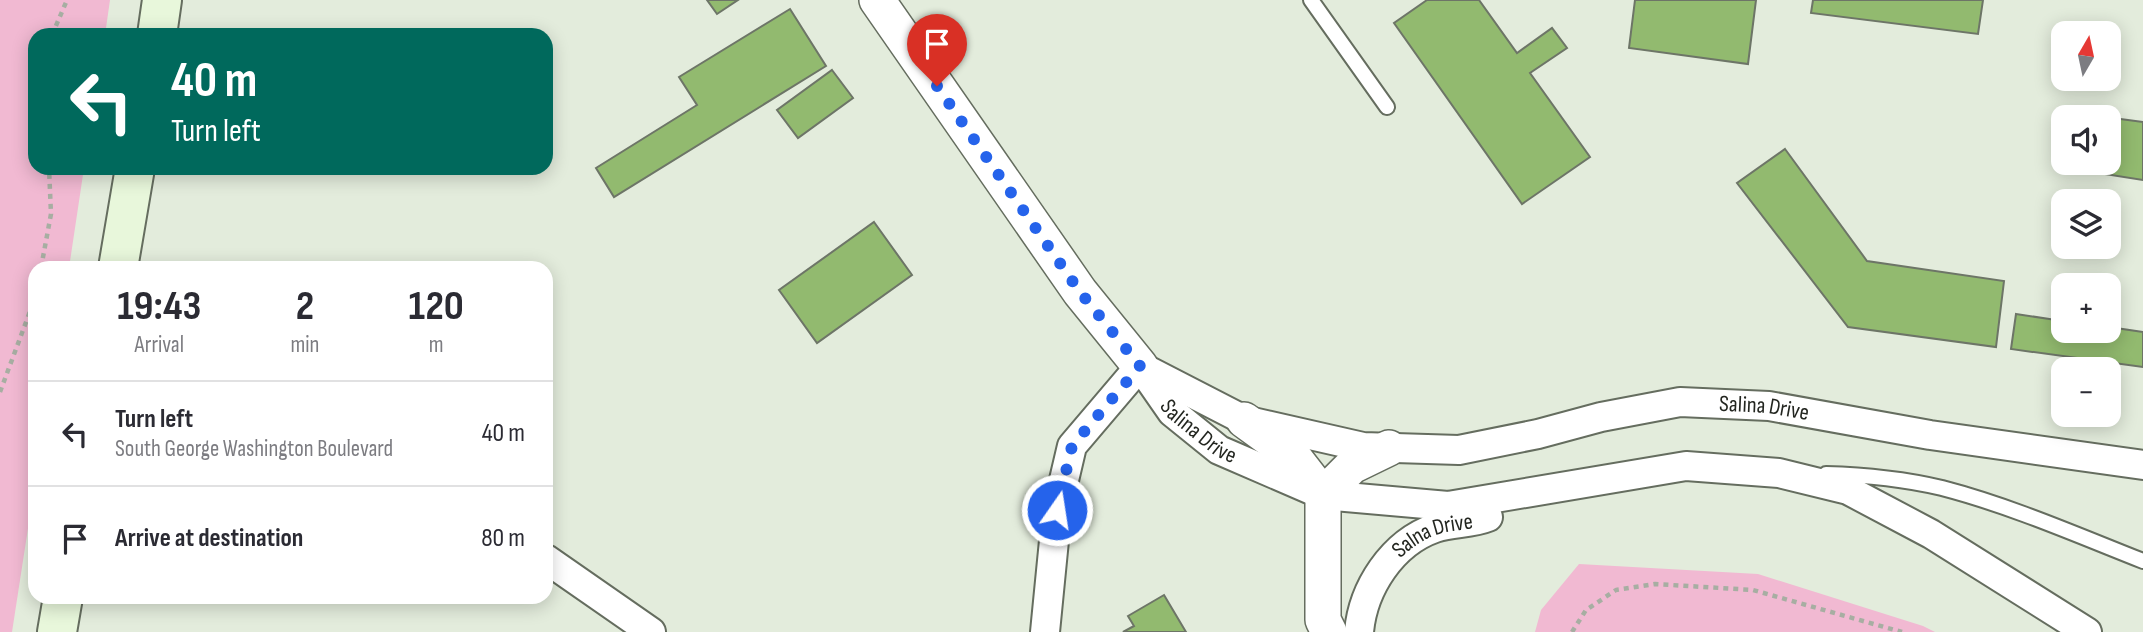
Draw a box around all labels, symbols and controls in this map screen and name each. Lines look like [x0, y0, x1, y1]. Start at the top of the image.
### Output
pin [907, 14, 967, 86]
north arrow [2051, 21, 2121, 91]
map controls [2051, 21, 2121, 427]
icon: arrive [918, 25, 956, 63]
text: 40 m [171, 52, 257, 111]
icon: left [56, 56, 147, 147]
button: sound [2051, 105, 2121, 175]
text: Turn left [171, 112, 261, 151]
button: layers [2051, 189, 2121, 259]
button: + [2051, 273, 2121, 343]
text: 19:43 [117, 281, 201, 332]
text: 2 [296, 281, 314, 332]
text: 120 [408, 281, 464, 332]
text: Arrival [135, 331, 184, 359]
text: min [290, 331, 319, 359]
text: m [429, 331, 444, 359]
button: − [2051, 357, 2121, 427]
street label: Salina Drive [1718, 390, 1811, 427]
street label: Salina Drive [1154, 394, 1241, 470]
text: Turn left [115, 404, 193, 435]
icon: left [56, 415, 94, 453]
text: 40 m [482, 418, 525, 449]
text: South George Washington Boulevard [115, 435, 393, 463]
position arrow [1020, 473, 1094, 547]
street label: Salna Drive [1386, 507, 1475, 564]
icon: arrive [56, 520, 94, 558]
text: Arrive at destination [115, 523, 303, 554]
text: 80 m [481, 523, 525, 554]

